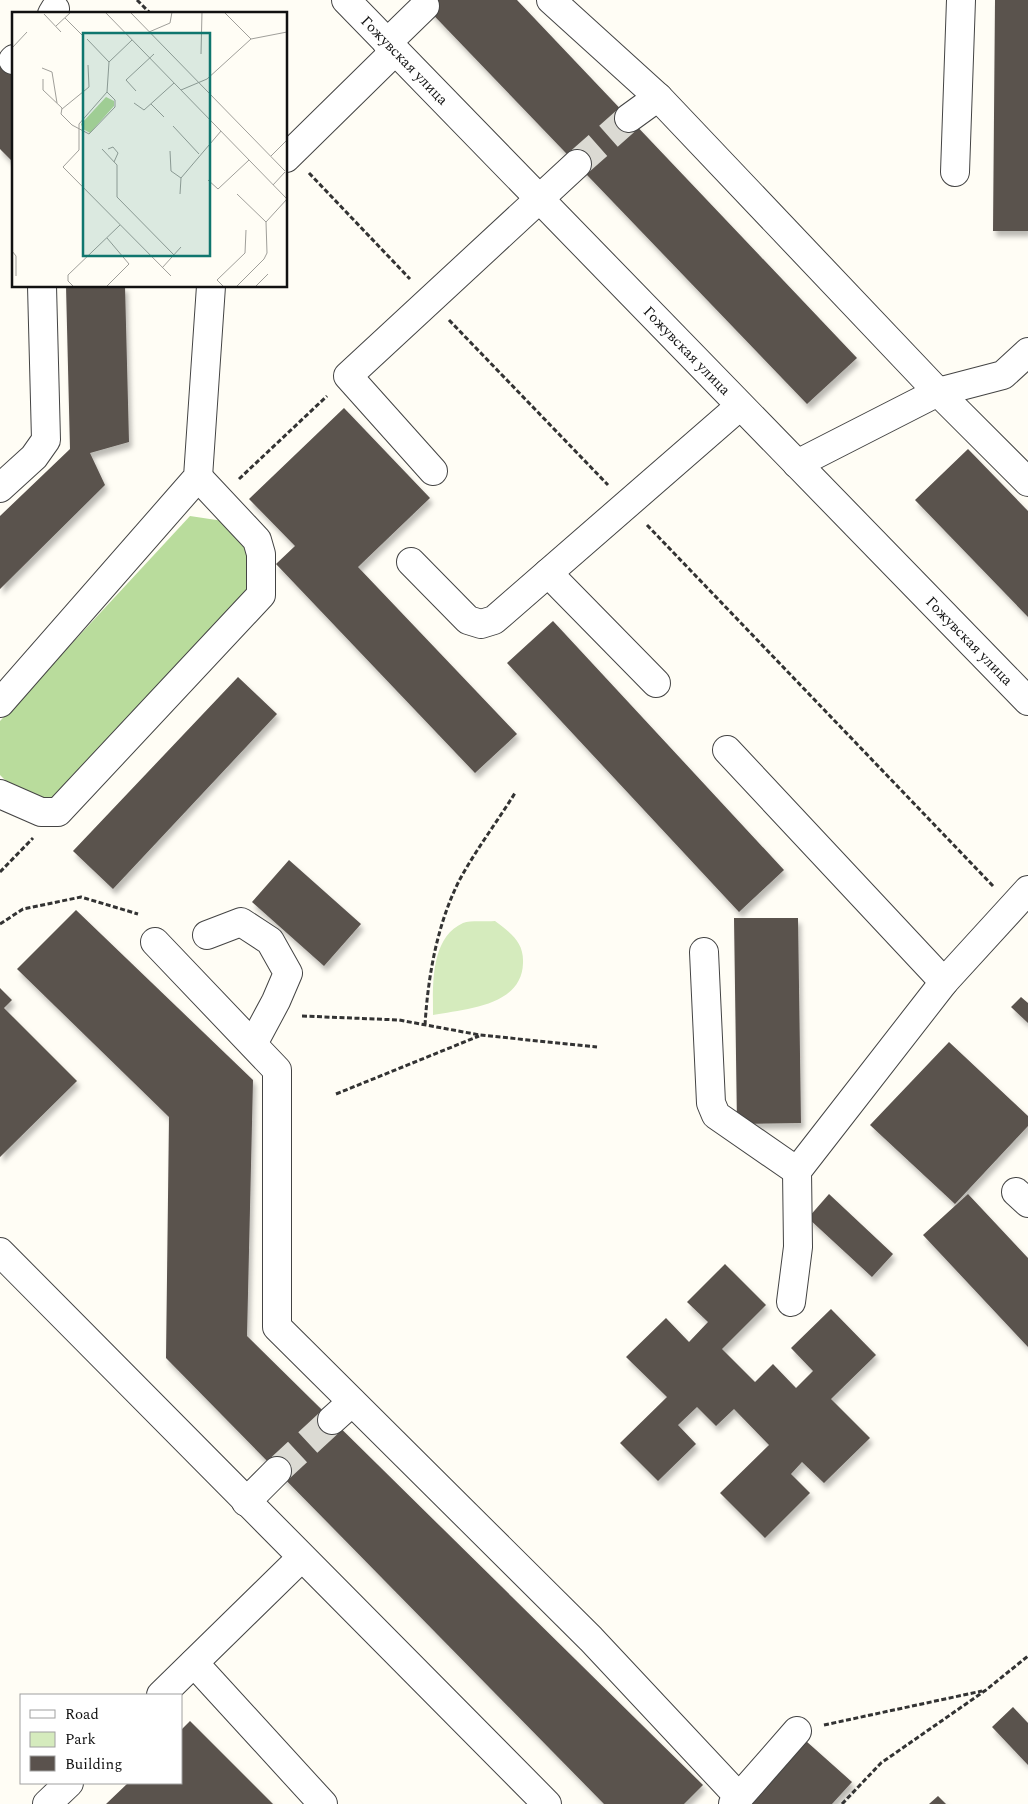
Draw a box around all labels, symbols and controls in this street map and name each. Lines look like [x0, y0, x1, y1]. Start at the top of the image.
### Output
street label: Гожувская улица [355, 10, 454, 111]
inset map [12, 12, 288, 288]
street label: Гожувская улица [638, 300, 737, 401]
street label: Гожувская улица [920, 591, 1019, 691]
legend [20, 1694, 182, 1784]
text: Road [65, 1703, 99, 1726]
text: Park [65, 1728, 96, 1751]
text: Building [65, 1753, 122, 1776]

